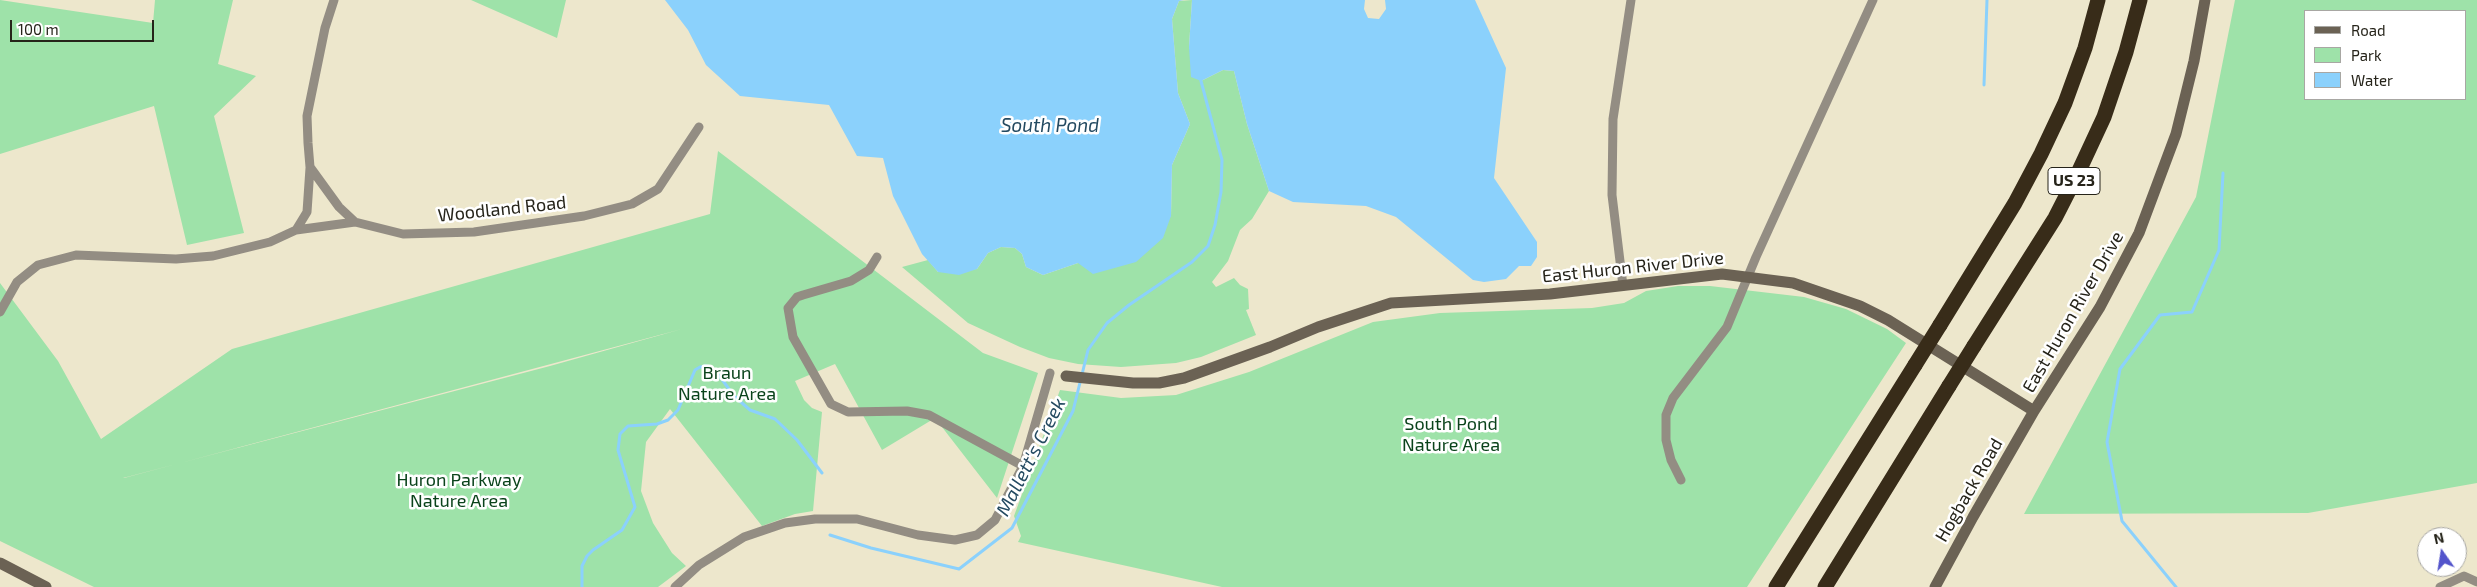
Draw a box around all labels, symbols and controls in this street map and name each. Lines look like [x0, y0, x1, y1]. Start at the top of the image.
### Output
scale bar [12, 10, 156, 42]
legend [2304, 10, 2467, 100]
text: 100 m [18, 20, 59, 38]
text: Road [2351, 21, 2386, 39]
text: Park [2351, 46, 2382, 64]
text: Water [2351, 71, 2393, 89]
water label: South Pond [1001, 115, 1099, 137]
road number: US 23 [2048, 168, 2100, 195]
street label: Woodland Road [437, 192, 567, 226]
street label: East Huron River Drive [2018, 228, 2128, 396]
street label: East Huron River Drive [1541, 247, 1725, 287]
park label: Braun Nature Area [678, 362, 776, 404]
water label: Mallett's Creek [991, 394, 1071, 520]
park label: South Pond Nature Area [1402, 413, 1500, 456]
street label: Hogback Road [1931, 434, 2007, 546]
park label: Huron Parkway Nature Area [397, 469, 521, 512]
north arrow [2417, 527, 2467, 577]
text: N [2432, 528, 2446, 547]

